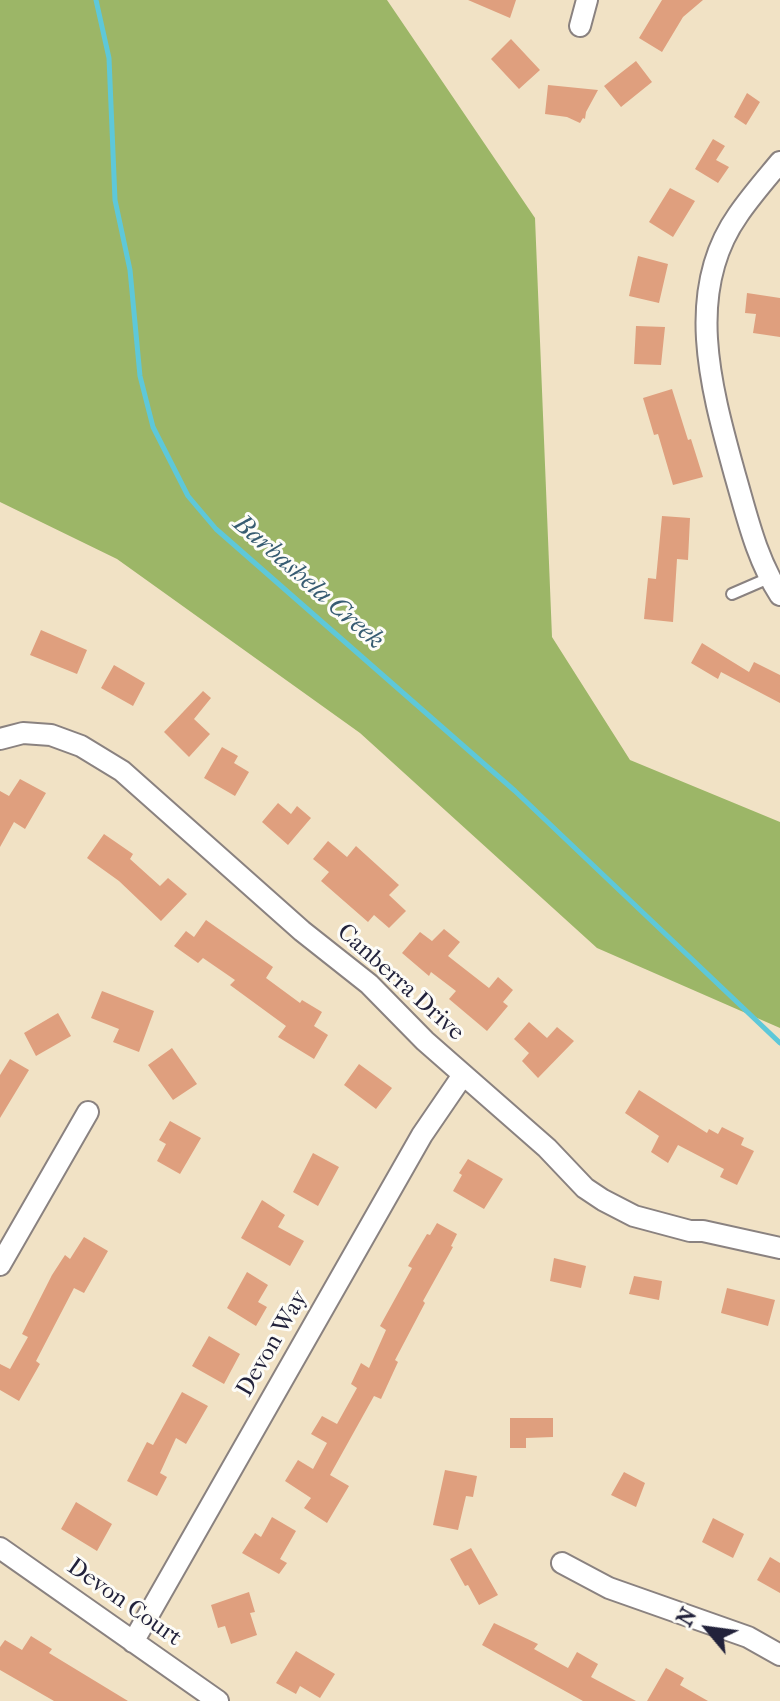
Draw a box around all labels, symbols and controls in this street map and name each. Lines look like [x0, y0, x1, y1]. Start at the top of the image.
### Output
water label: Barbashela Creek [226, 509, 390, 657]
street label: Canberra Drive [331, 919, 469, 1047]
street label: Devon Way [231, 1286, 315, 1402]
street label: Devon Court [61, 1553, 187, 1653]
north arrow [668, 1589, 748, 1669]
text: N [672, 1604, 702, 1631]

